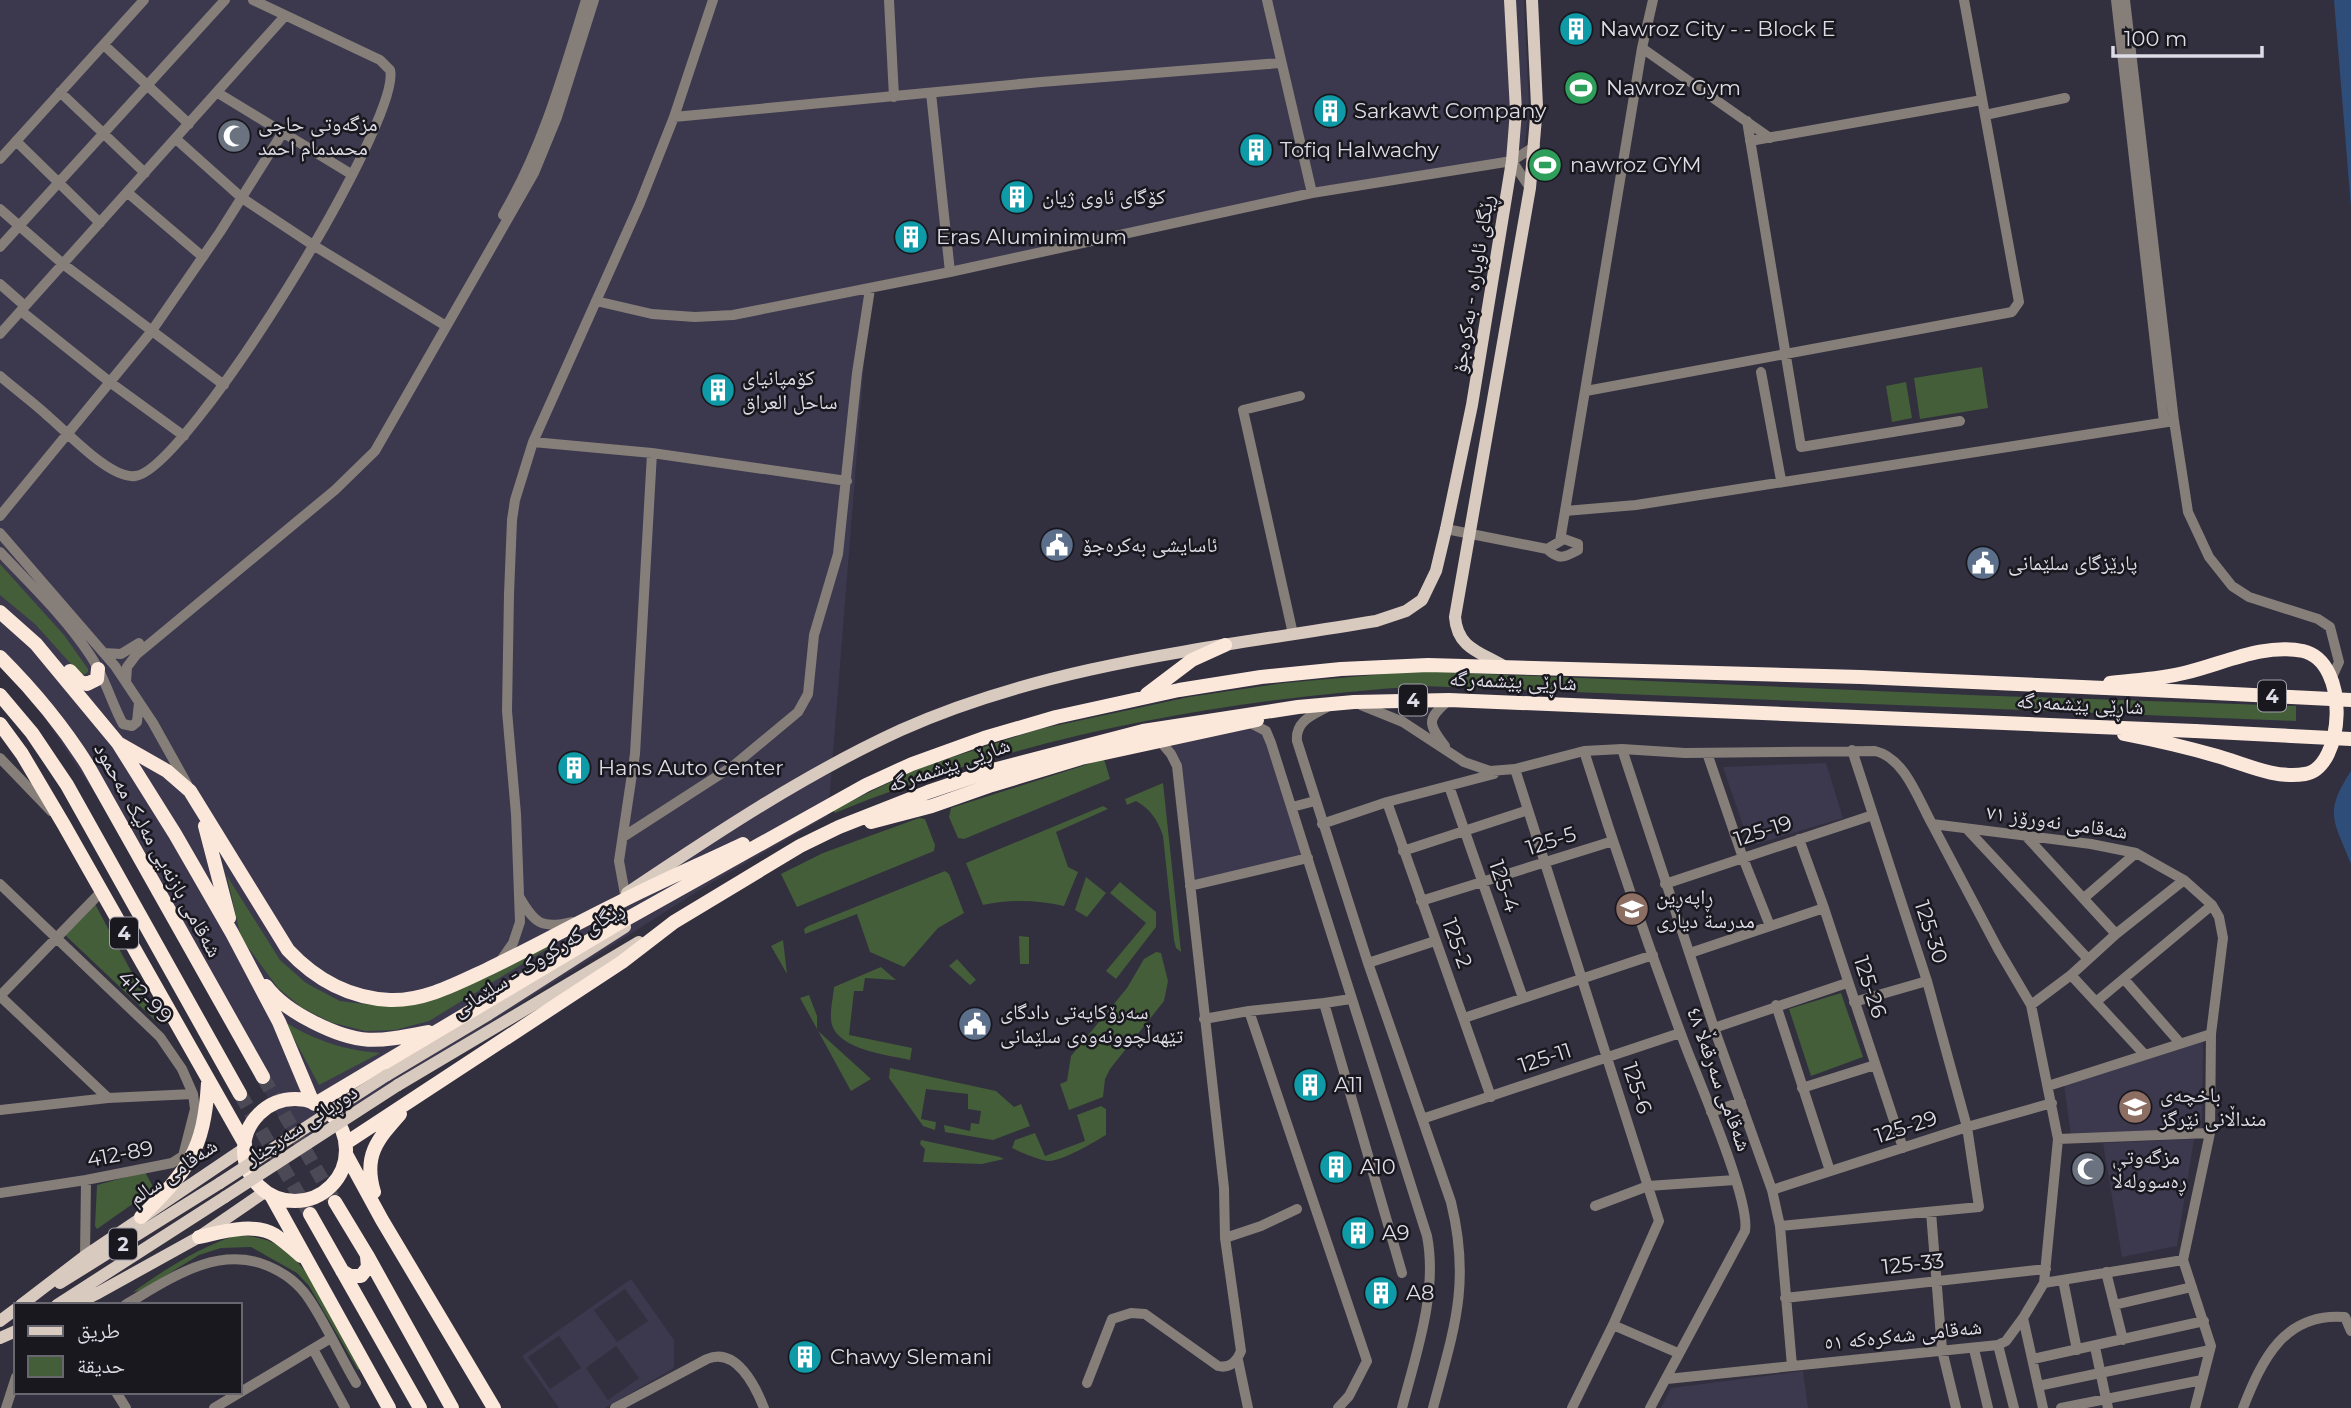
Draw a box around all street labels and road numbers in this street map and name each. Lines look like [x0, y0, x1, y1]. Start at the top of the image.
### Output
street label: ڕێگای ئاوبارە - بەکرەجۆ [1446, 193, 1503, 376]
street label: شاڕێی پێشمەرگە [1449, 666, 1577, 700]
road number: 4 [2258, 680, 2286, 712]
road number: 4 [1399, 684, 1427, 716]
street label: شاڕێی پێشمەرگە [2015, 688, 2144, 724]
street label: شاڕێی پێشمەرگە [884, 732, 1015, 801]
street label: شەقامی بازنەیی مەلیک مەحمود [88, 738, 228, 962]
street label: شەقامی نەورۆز ٧١ [1985, 799, 2129, 845]
street label: 125-19 [1731, 809, 1795, 852]
street label: 125-5 [1523, 821, 1579, 860]
street label: 125-4 [1484, 856, 1525, 915]
street label: ڕێگای کەرکووک - سلێمانی [447, 895, 631, 1026]
street label: 125-30 [1910, 897, 1953, 966]
street label: 125-2 [1437, 915, 1478, 971]
road number: 4 [110, 917, 138, 948]
street label: 125-26 [1849, 953, 1892, 1021]
street label: 412-99 [113, 965, 178, 1029]
street label: شەقامی سەرقەڵا ٤٨ [1681, 1003, 1758, 1155]
street label: 125-11 [1515, 1037, 1574, 1078]
street label: 125-6 [1617, 1059, 1658, 1117]
street label: دوڕیانی سەرچنار [239, 1079, 364, 1175]
street label: 125-29 [1872, 1105, 1940, 1148]
street label: شەقامی سالم [124, 1133, 223, 1212]
street label: 412-89 [85, 1135, 155, 1172]
road number: 2 [109, 1228, 137, 1260]
street label: 125-33 [1881, 1248, 1945, 1279]
street label: شەقامی شەکرەکە ٥١ [1823, 1314, 1983, 1356]

